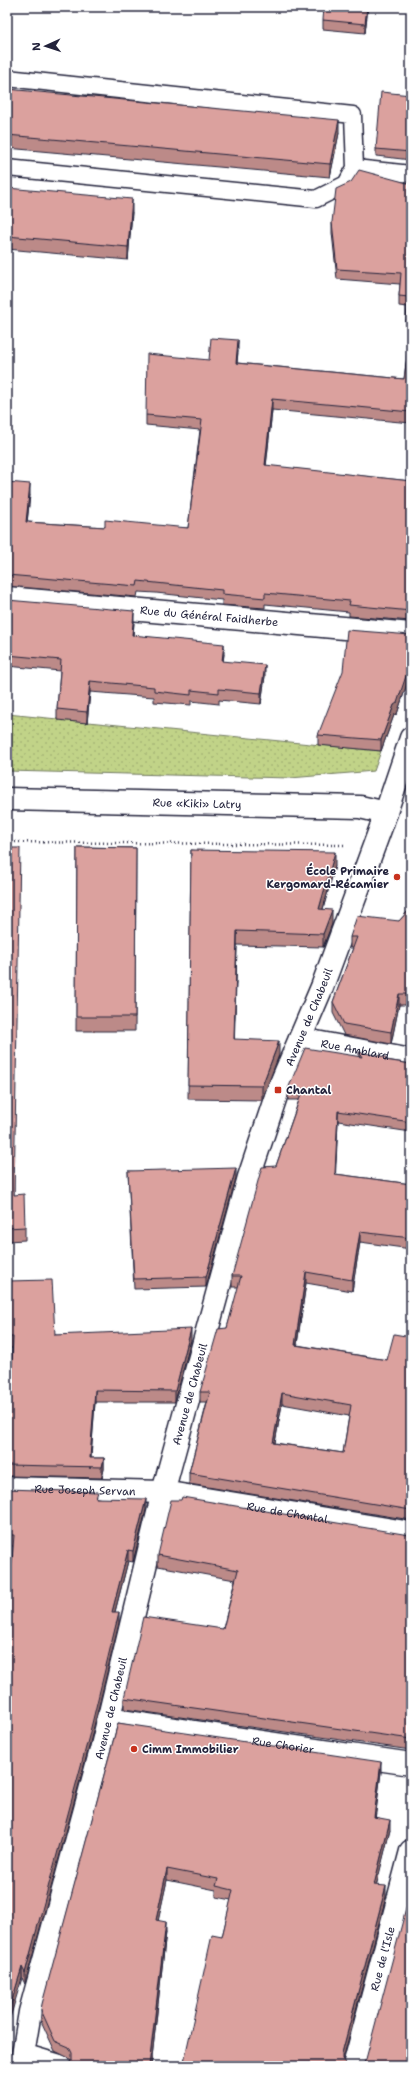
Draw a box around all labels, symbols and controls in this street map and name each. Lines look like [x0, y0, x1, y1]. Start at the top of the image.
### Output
north arrow [26, 26, 66, 66]
text: N [29, 41, 44, 51]
street label: Rue du Général Faidherbe [139, 603, 279, 630]
street label: Rue «Kiki» Latry [152, 795, 242, 812]
place label: École Primaire Kergomard-Récamier [266, 863, 389, 892]
marker: École Primaire Kergomard-Récamier [392, 872, 402, 882]
street label: Avenue de Chabeuil [282, 966, 337, 1068]
street label: Rue Amblard [320, 1036, 390, 1064]
place label: Chantal [286, 1083, 331, 1098]
marker: Chantal [273, 1085, 283, 1095]
street label: Avenue de Chabeuil [169, 1341, 211, 1447]
street label: Rue Joseph Servan [34, 1482, 136, 1499]
street label: Rue de Chantal [246, 1499, 330, 1527]
street label: Avenue de Chabeuil [92, 1655, 131, 1761]
street label: Rue Chorier [251, 1734, 315, 1758]
place label: Cimm Immobilier [142, 1742, 239, 1757]
marker: Cimm Immobilier [129, 1744, 139, 1754]
street label: Rue de l'Isle [367, 1925, 399, 1993]

